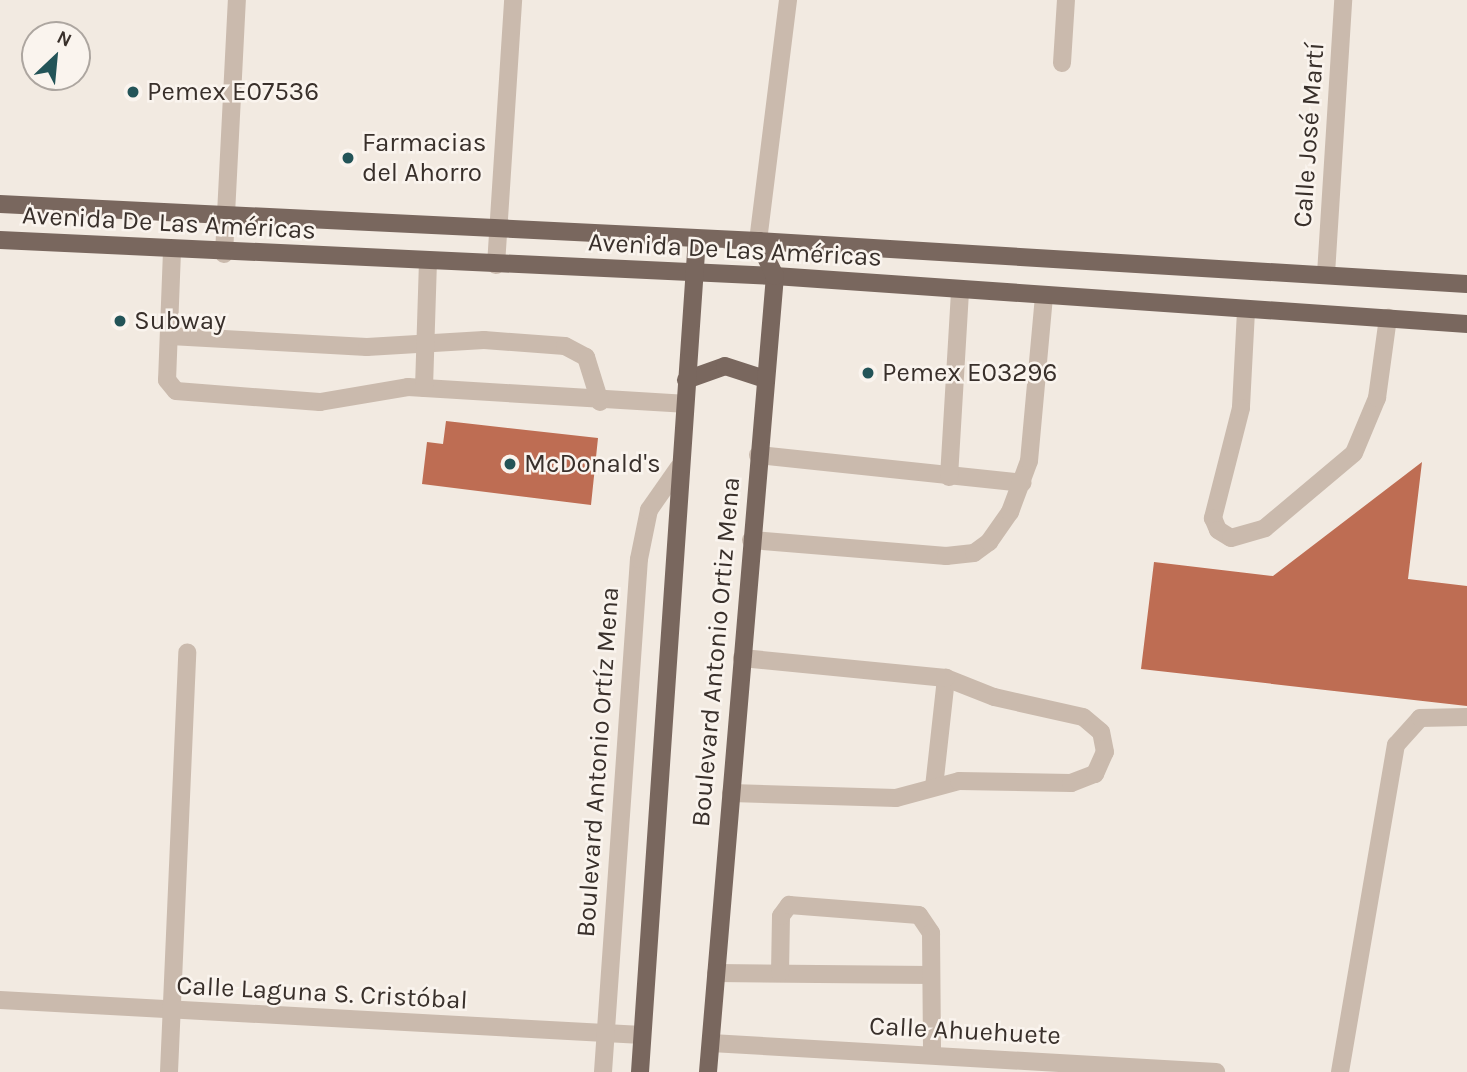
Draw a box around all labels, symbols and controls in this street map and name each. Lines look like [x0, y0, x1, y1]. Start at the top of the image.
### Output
north arrow [21, 21, 91, 91]
text: N [53, 26, 75, 52]
street label: Calle José Martí [1287, 41, 1331, 229]
place label: Pemex E07536 [147, 76, 319, 108]
marker: Pemex E07536 [125, 84, 141, 100]
place label: Farmacias del Ahorro [362, 127, 486, 188]
marker: Farmacias del Ahorro [340, 150, 356, 166]
street label: Avenida De Las Américas [21, 200, 317, 246]
street label: Avenida De Las Américas [587, 227, 883, 273]
place label: Subway [134, 305, 226, 337]
marker: Subway [112, 313, 128, 329]
place label: Pemex E03296 [882, 357, 1057, 389]
marker: Pemex E03296 [860, 365, 876, 381]
place label: McDonald's [524, 448, 661, 480]
marker: McDonald's [502, 456, 518, 472]
street label: Boulevard Antonio Ortiz Mena [685, 476, 747, 828]
street label: Boulevard Antonio Ortíz Mena [570, 586, 626, 938]
street label: Calle Laguna S. Cristóbal [176, 970, 468, 1016]
street label: Calle Ahuehuete [868, 1010, 1062, 1052]

